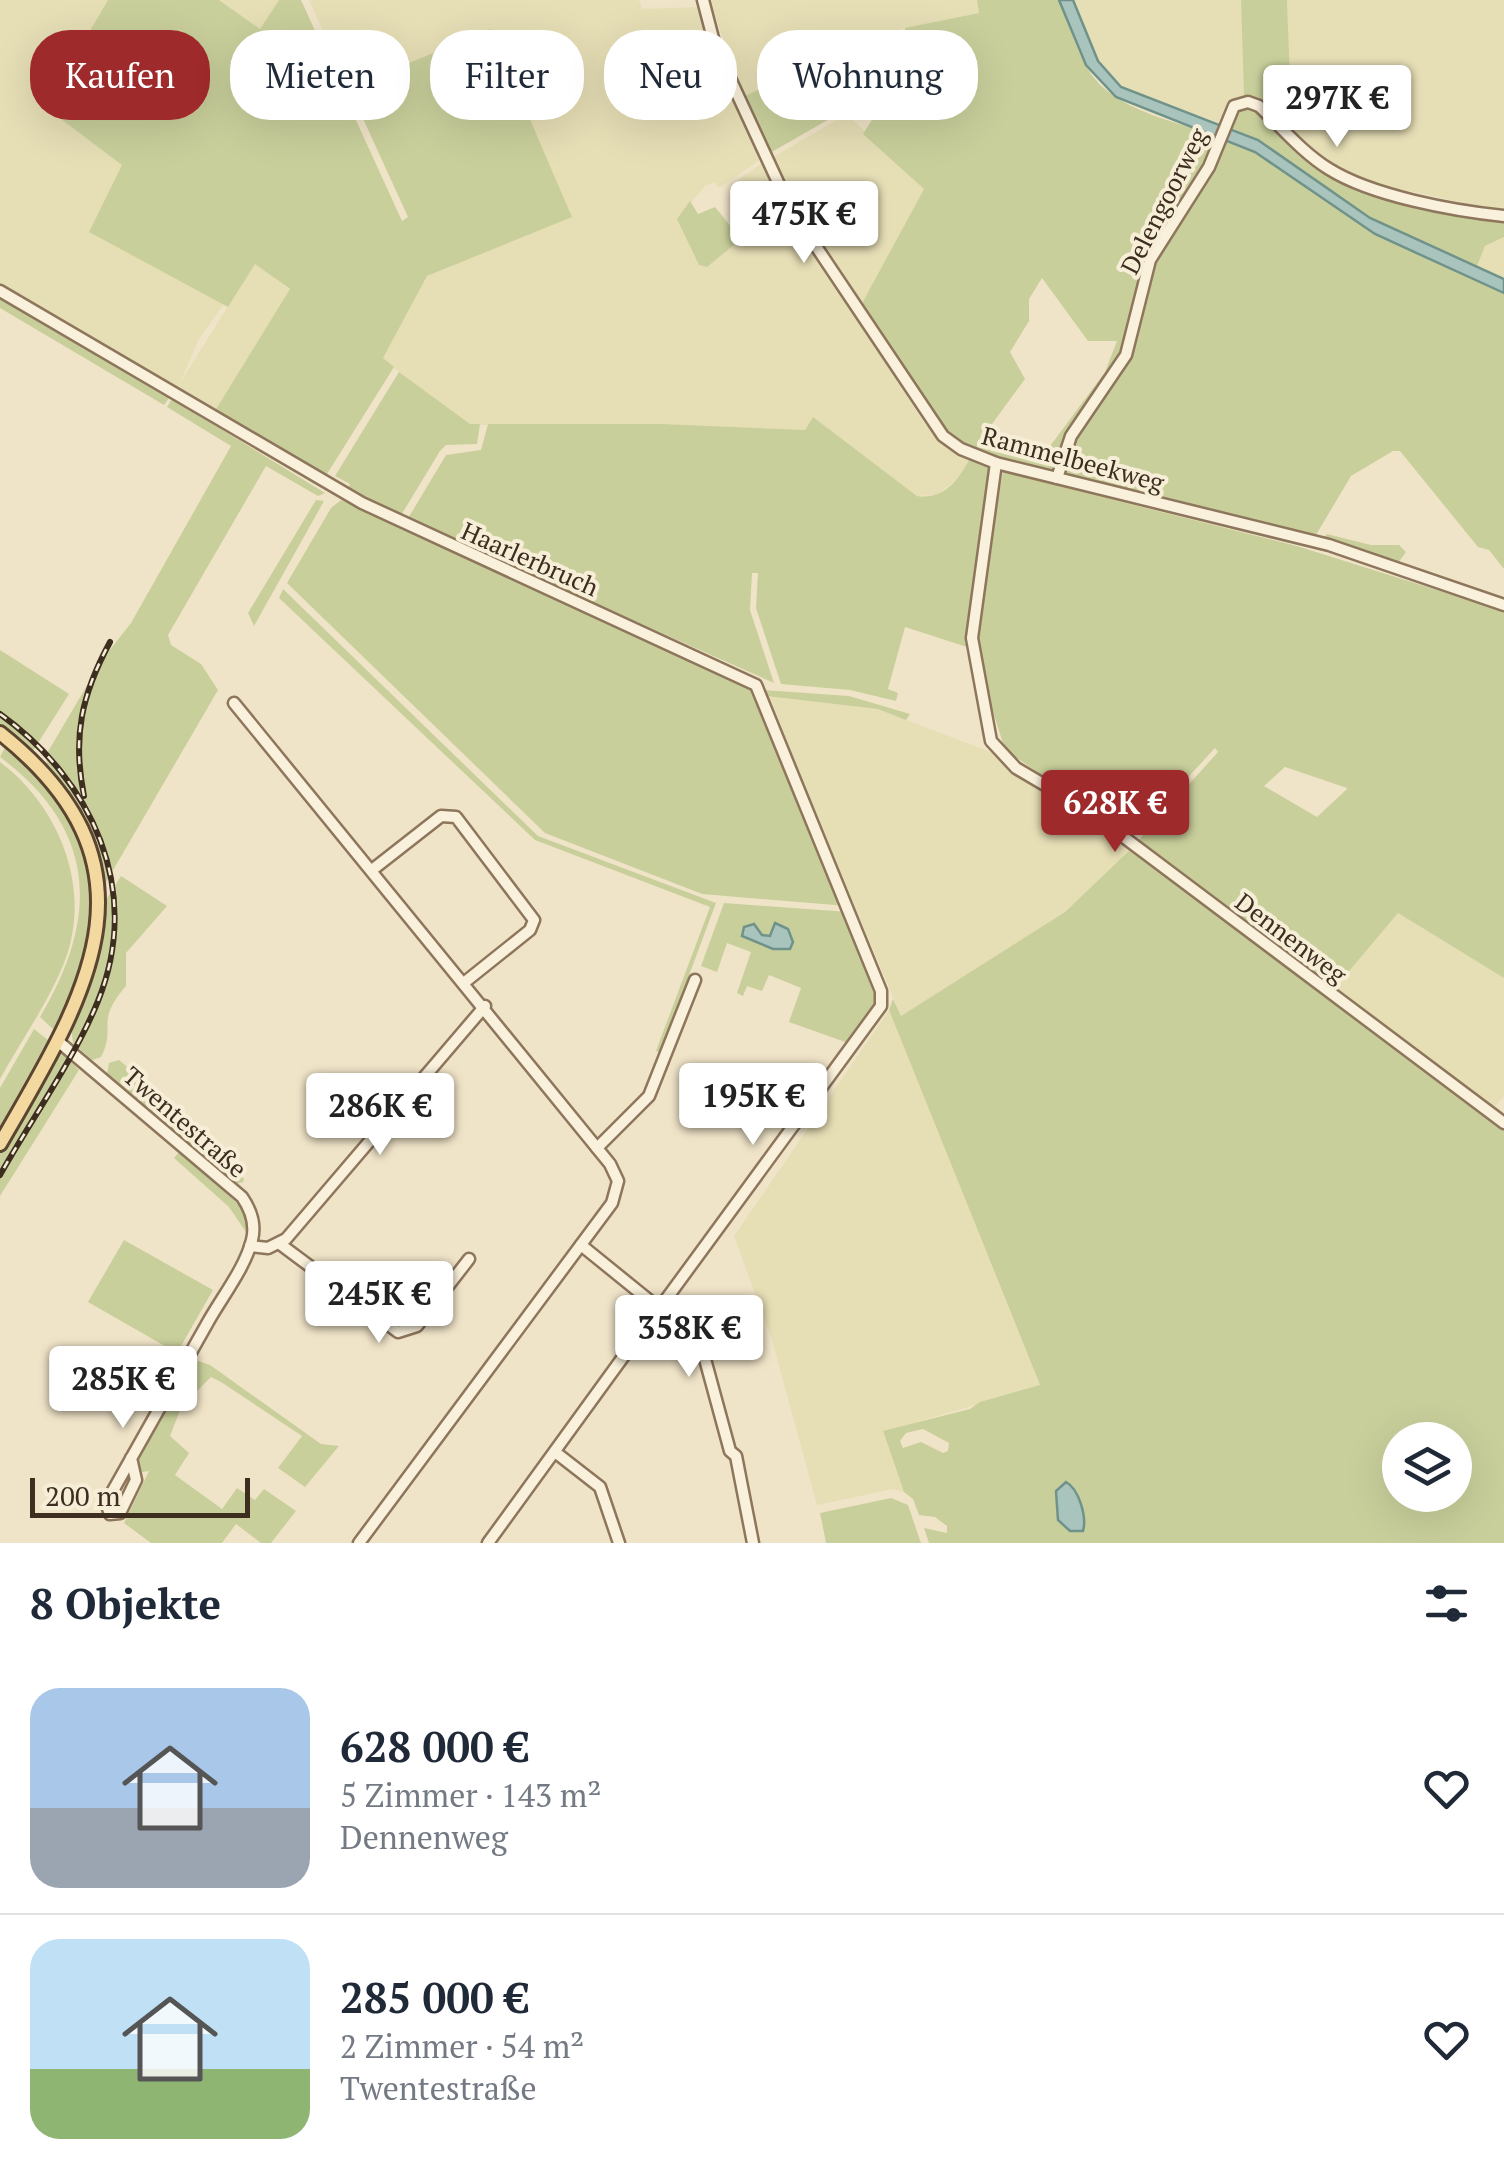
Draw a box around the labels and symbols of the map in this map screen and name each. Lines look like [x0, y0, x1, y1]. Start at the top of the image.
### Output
pin: 297K € [1256, 65, 1418, 150]
street label: Delengoorweg [1113, 121, 1215, 279]
pin: 475K € [723, 181, 885, 266]
street label: Rammelbeekweg [979, 418, 1169, 499]
street label: Haarlerbruch [457, 514, 604, 604]
pin: 628K € [1034, 770, 1196, 855]
street label: Dennenweg [1229, 885, 1354, 991]
street label: Twentestraße [117, 1059, 254, 1184]
pin: 195K € [672, 1063, 834, 1148]
pin: 286K € [299, 1073, 461, 1158]
pin: 245K € [298, 1261, 460, 1346]
pin: 358K € [608, 1295, 770, 1380]
pin: 285K € [42, 1346, 204, 1431]
scale bar [30, 1473, 250, 1518]

